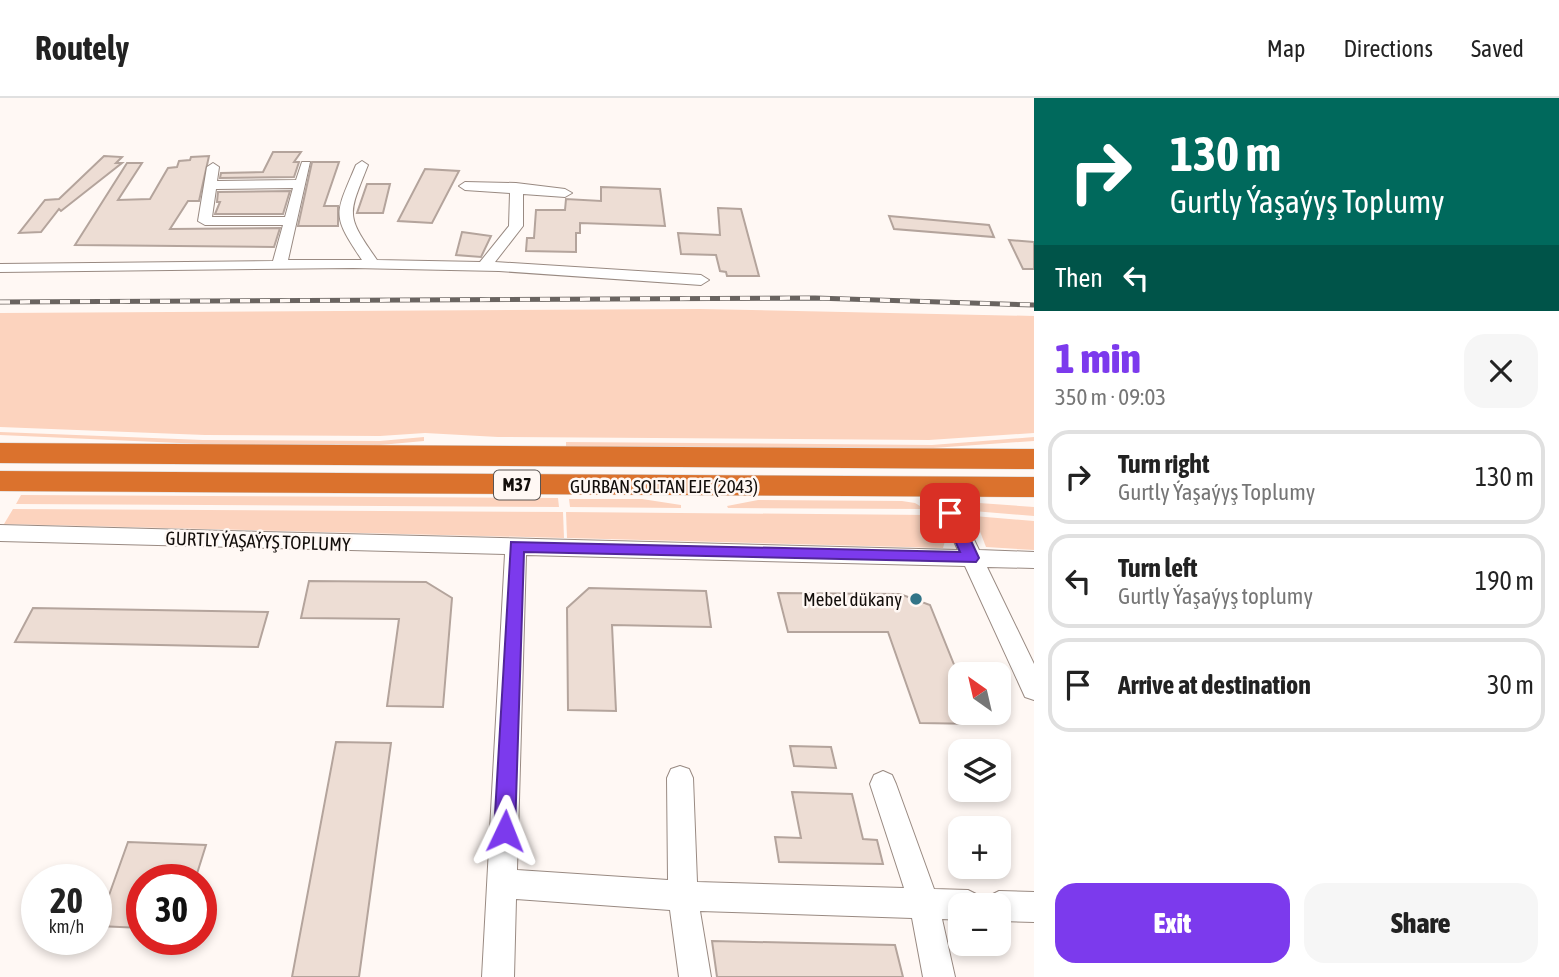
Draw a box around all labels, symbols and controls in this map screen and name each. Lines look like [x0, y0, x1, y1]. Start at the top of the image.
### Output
text: Routely [35, 29, 129, 67]
text: Map [1267, 35, 1305, 62]
text: Directions [1343, 35, 1433, 62]
text: Saved [1471, 35, 1524, 62]
text: 130 m [1170, 125, 1281, 181]
icon: right [1055, 126, 1146, 217]
text: Gurtly Ýaşaýyş Toplumy [1170, 183, 1444, 220]
icon: left [1117, 259, 1155, 297]
text: Then [1055, 263, 1103, 293]
text: 1 min [1055, 334, 1141, 382]
button: close [1464, 334, 1538, 408]
text: 350 m · 09:03 [1055, 384, 1166, 410]
text: Turn right [1118, 449, 1209, 479]
icon: right [1059, 458, 1097, 496]
text: 130 m [1475, 462, 1534, 492]
road number: M37 [494, 470, 540, 500]
street label: GURBAN SOLTAN EJE (2043) [570, 475, 758, 497]
text: Gurtly Ýaşaýyş Toplumy [1118, 479, 1315, 505]
pin [920, 483, 980, 543]
icon: arrive [931, 494, 969, 532]
street label: GURTLY ÝAŞAÝYŞ TOPLUMY [165, 527, 351, 555]
text: Turn left [1118, 553, 1198, 583]
icon: left [1059, 562, 1097, 600]
text: 190 m [1475, 566, 1534, 596]
text: Gurtly Ýaşaýyş toplumy [1118, 583, 1313, 609]
place label: Mebel dükany [803, 588, 902, 610]
marker: Mebel dükany [908, 591, 924, 607]
north arrow [948, 662, 1012, 724]
map controls [948, 662, 1011, 956]
icon: arrive [1059, 666, 1097, 704]
text: Arrive at destination [1118, 670, 1311, 700]
text: 30 m [1487, 670, 1534, 700]
button: layers [948, 739, 1011, 802]
position arrow [468, 794, 542, 868]
button: + [948, 816, 1011, 879]
speed limit sign: 30 [126, 864, 217, 955]
text: 20 [50, 880, 83, 920]
button: Exit [1055, 883, 1290, 963]
button: Share [1304, 883, 1538, 963]
button: − [948, 893, 1011, 956]
text: km/h [49, 916, 84, 937]

